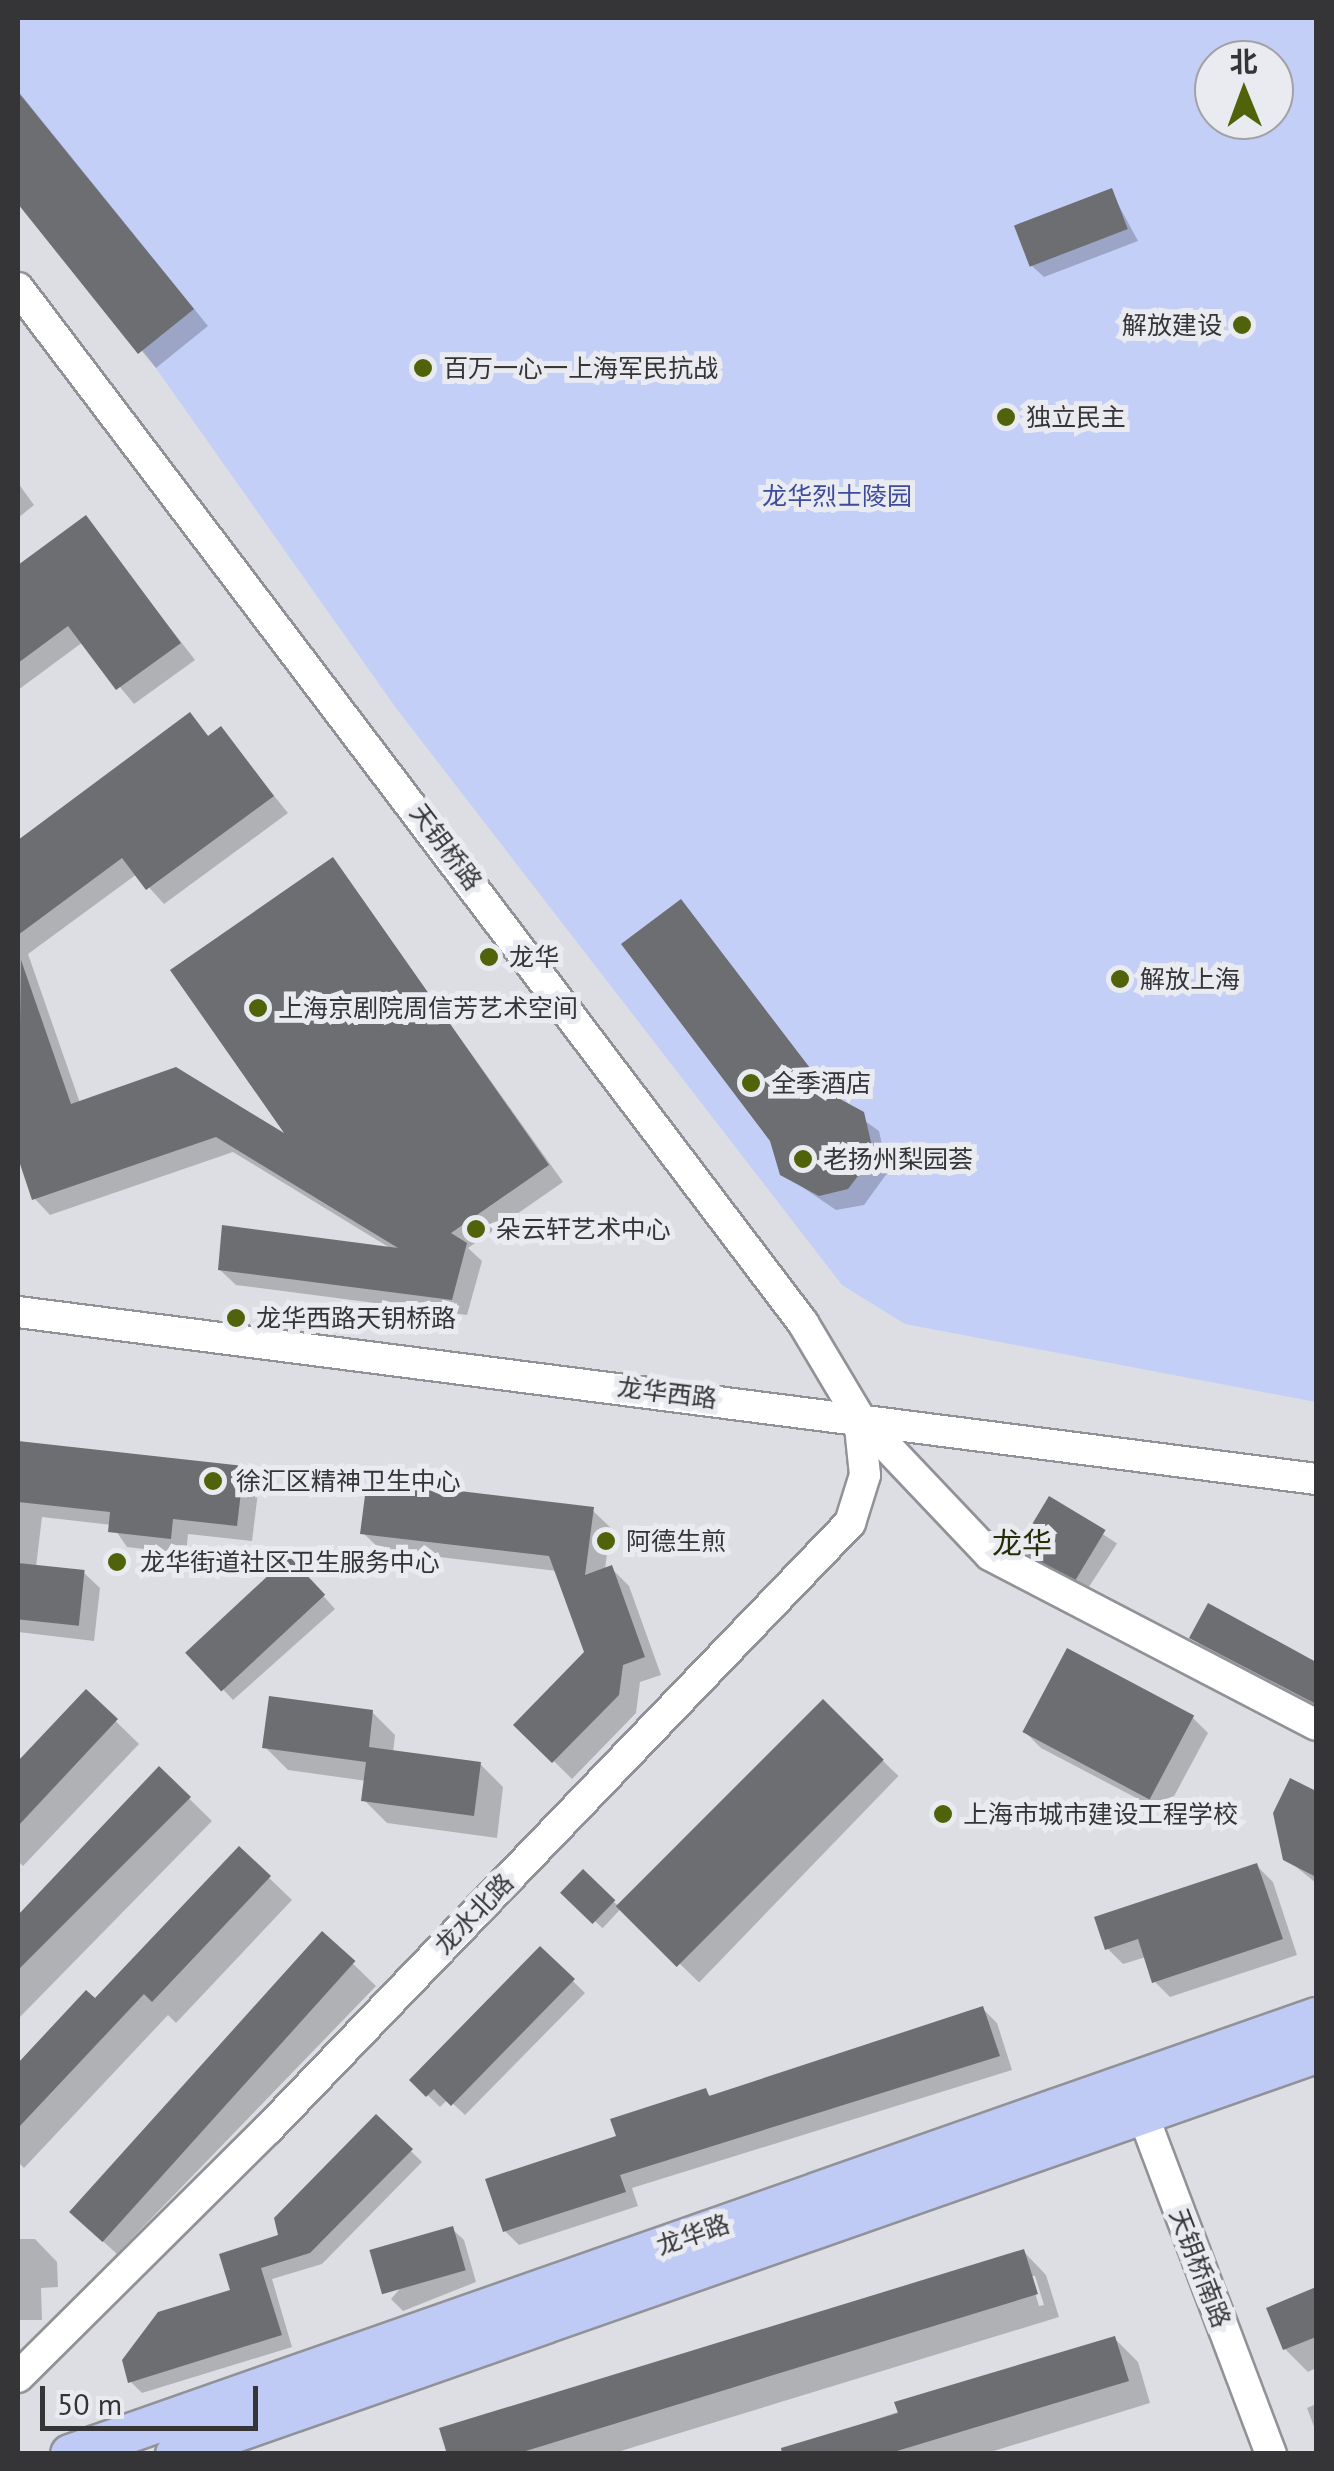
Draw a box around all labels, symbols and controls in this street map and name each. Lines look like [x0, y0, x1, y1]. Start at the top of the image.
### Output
north arrow [1194, 40, 1294, 140]
text: 北 [1229, 43, 1258, 80]
place label: 解放建设 [1122, 310, 1222, 340]
marker: 解放建设 [1231, 314, 1253, 336]
place label: 百万一心一上海军民抗战 [443, 353, 718, 383]
marker: 百万一心一上海军民抗战 [412, 357, 434, 379]
place label: 独立民主 [1026, 402, 1126, 432]
marker: 独立民主 [995, 406, 1017, 428]
park label: 龙华烈士陵园 [762, 481, 912, 511]
street label: 天钥桥路 [404, 798, 488, 896]
place label: 龙华 [509, 942, 559, 972]
marker: 龙华 [478, 946, 500, 968]
place label: 解放上海 [1140, 964, 1240, 994]
marker: 解放上海 [1109, 968, 1131, 990]
place label: 上海京剧院周信芳艺术空间 [278, 993, 578, 1023]
marker: 上海京剧院周信芳艺术空间 [247, 997, 269, 1019]
place label: 全季酒店 [771, 1068, 871, 1098]
marker: 全季酒店 [740, 1072, 762, 1094]
place label: 老扬州梨园荟 [823, 1144, 973, 1174]
marker: 老扬州梨园荟 [792, 1148, 814, 1170]
place label: 朵云轩艺术中心 [496, 1214, 671, 1244]
marker: 朵云轩艺术中心 [465, 1218, 487, 1240]
place label: 龙华西路天钥桥路 [256, 1303, 456, 1333]
marker: 龙华西路天钥桥路 [225, 1307, 247, 1329]
street label: 龙华西路 [616, 1372, 718, 1414]
place label: 徐汇区精神卫生中心 [236, 1466, 461, 1496]
marker: 徐汇区精神卫生中心 [200, 1468, 226, 1494]
district label: 龙华 [992, 1525, 1052, 1561]
place label: 阿德生煎 [626, 1526, 726, 1556]
marker: 阿德生煎 [595, 1530, 617, 1552]
place label: 龙华街道社区卫生服务中心 [140, 1547, 440, 1577]
marker: 龙华街道社区卫生服务中心 [104, 1549, 130, 1575]
place label: 上海市城市建设工程学校 [963, 1799, 1238, 1829]
marker: 上海市城市建设工程学校 [932, 1803, 954, 1825]
street label: 龙水北路 [428, 1868, 520, 1960]
street label: 天钥桥南路 [1164, 2204, 1236, 2332]
street label: 龙华路 [653, 2209, 733, 2261]
scale bar [45, 2366, 262, 2428]
text: 50 m [57, 2384, 122, 2423]

